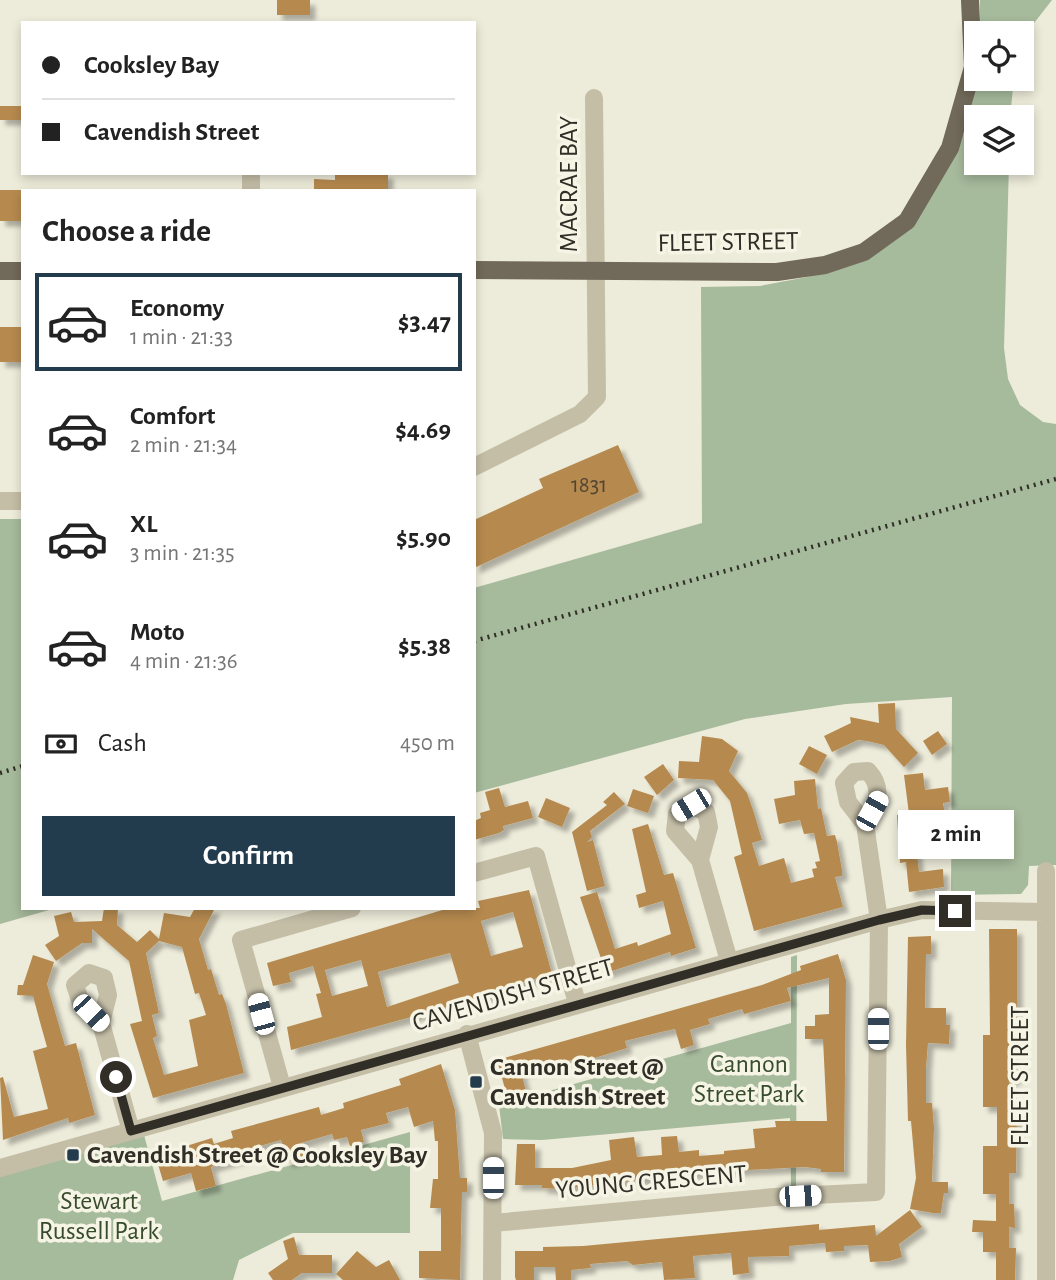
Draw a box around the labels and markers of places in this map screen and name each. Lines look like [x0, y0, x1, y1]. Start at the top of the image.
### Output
place label: Cannon Street @ Cavendish Street [490, 1054, 666, 1110]
marker: Cannon Street @ Cavendish Street [468, 1074, 484, 1090]
place label: Cavendish Street @ Cooksley Bay [87, 1142, 428, 1168]
marker: Cavendish Street @ Cooksley Bay [65, 1147, 81, 1163]

